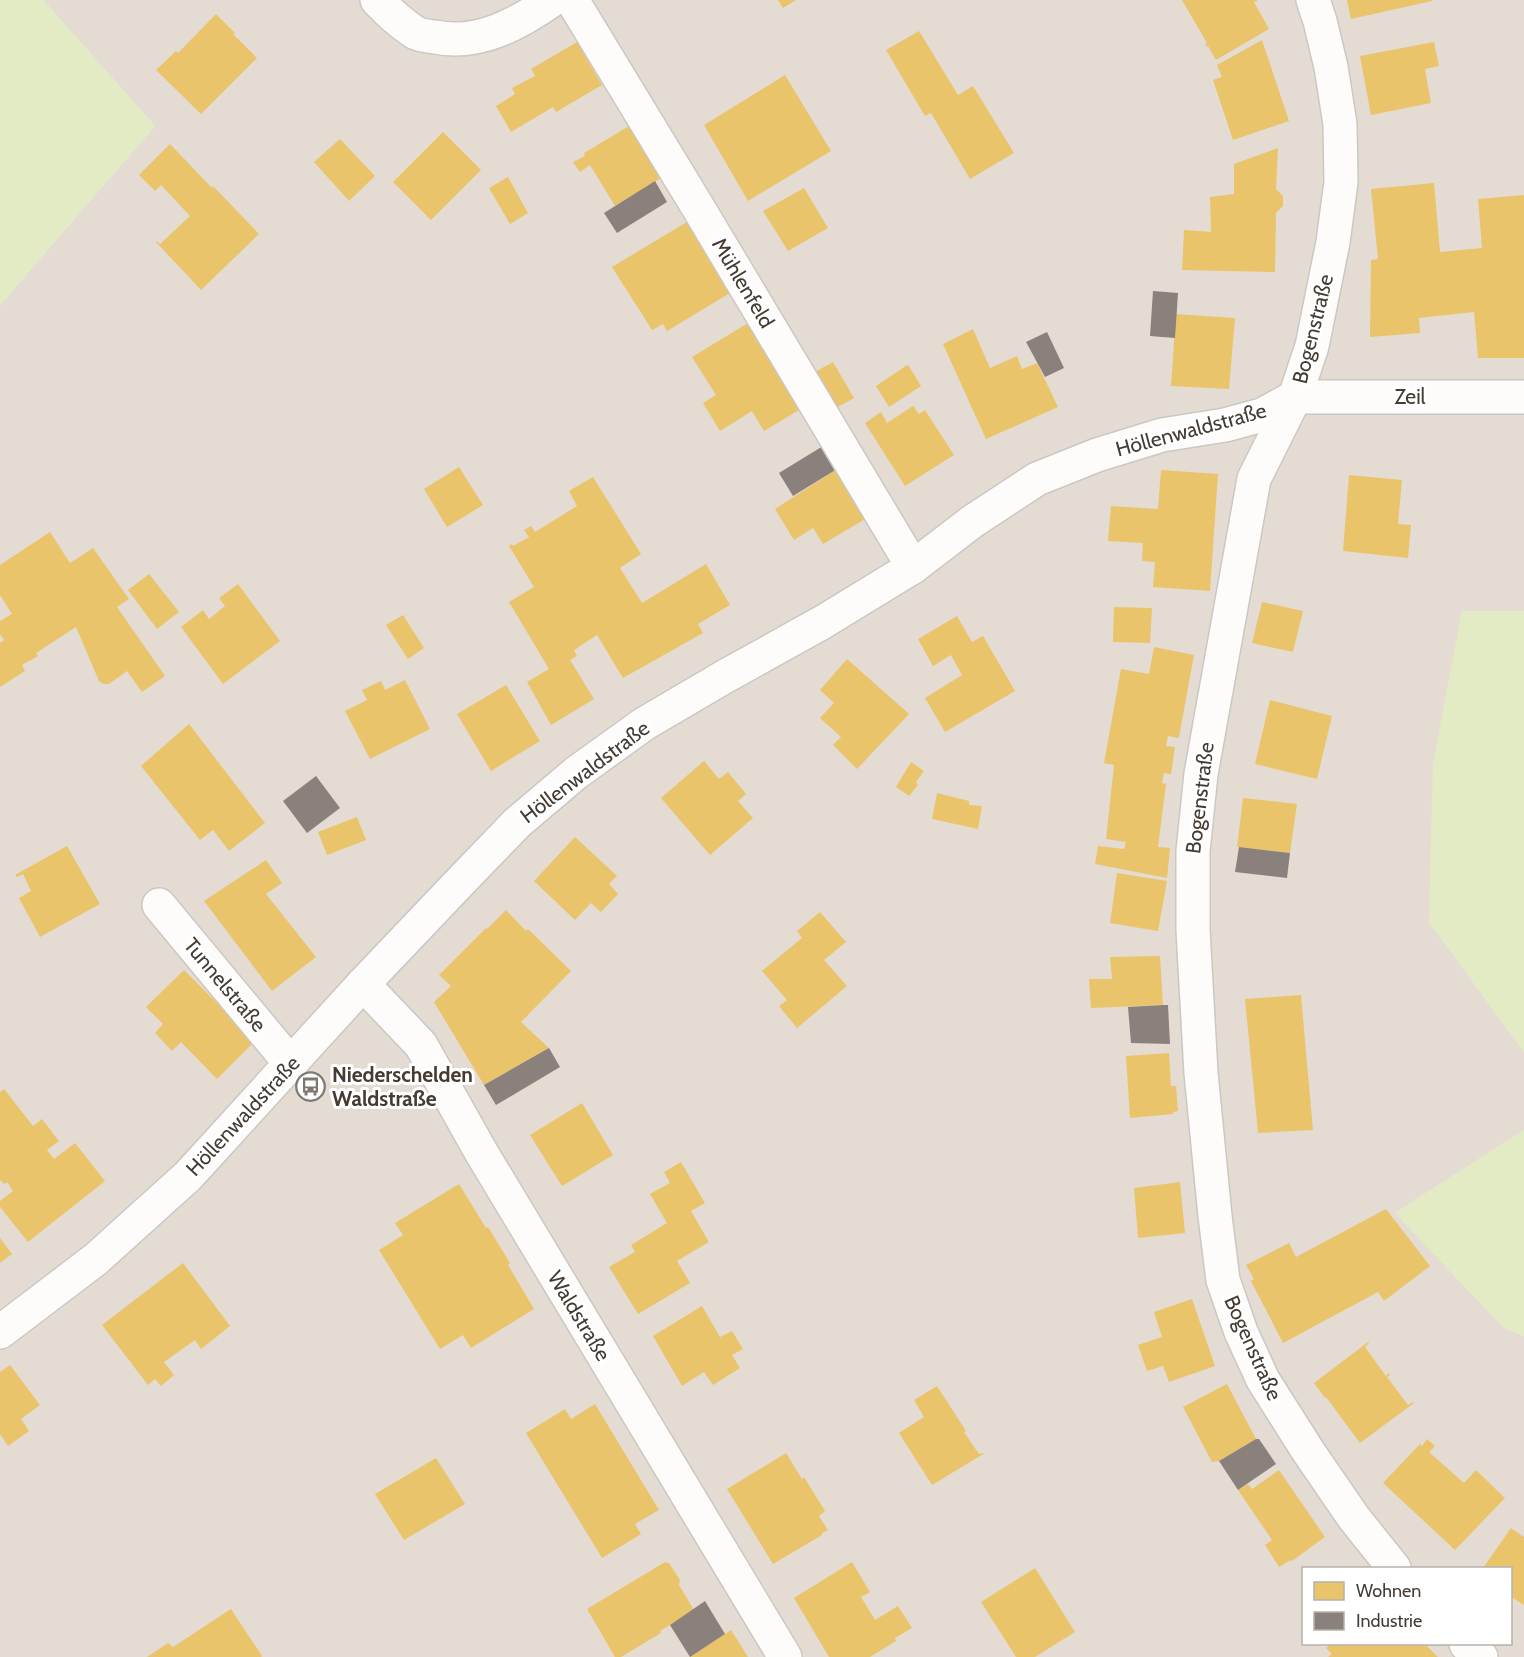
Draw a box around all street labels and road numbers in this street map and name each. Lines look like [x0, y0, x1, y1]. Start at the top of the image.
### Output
street label: Mühlenfeld [707, 233, 780, 332]
street label: Bogenstraße [1287, 271, 1338, 386]
street label: Zeil [1394, 384, 1426, 409]
street label: Höllenwaldstraße [1113, 397, 1269, 462]
street label: Höllenwaldstraße [515, 715, 654, 828]
street label: Bogenstraße [1180, 741, 1219, 855]
street label: Tunnelstraße [179, 933, 272, 1037]
street label: Höllenwaldstraße [181, 1050, 305, 1181]
street label: Waldstraße [543, 1266, 616, 1366]
street label: Bogenstraße [1219, 1291, 1288, 1404]

